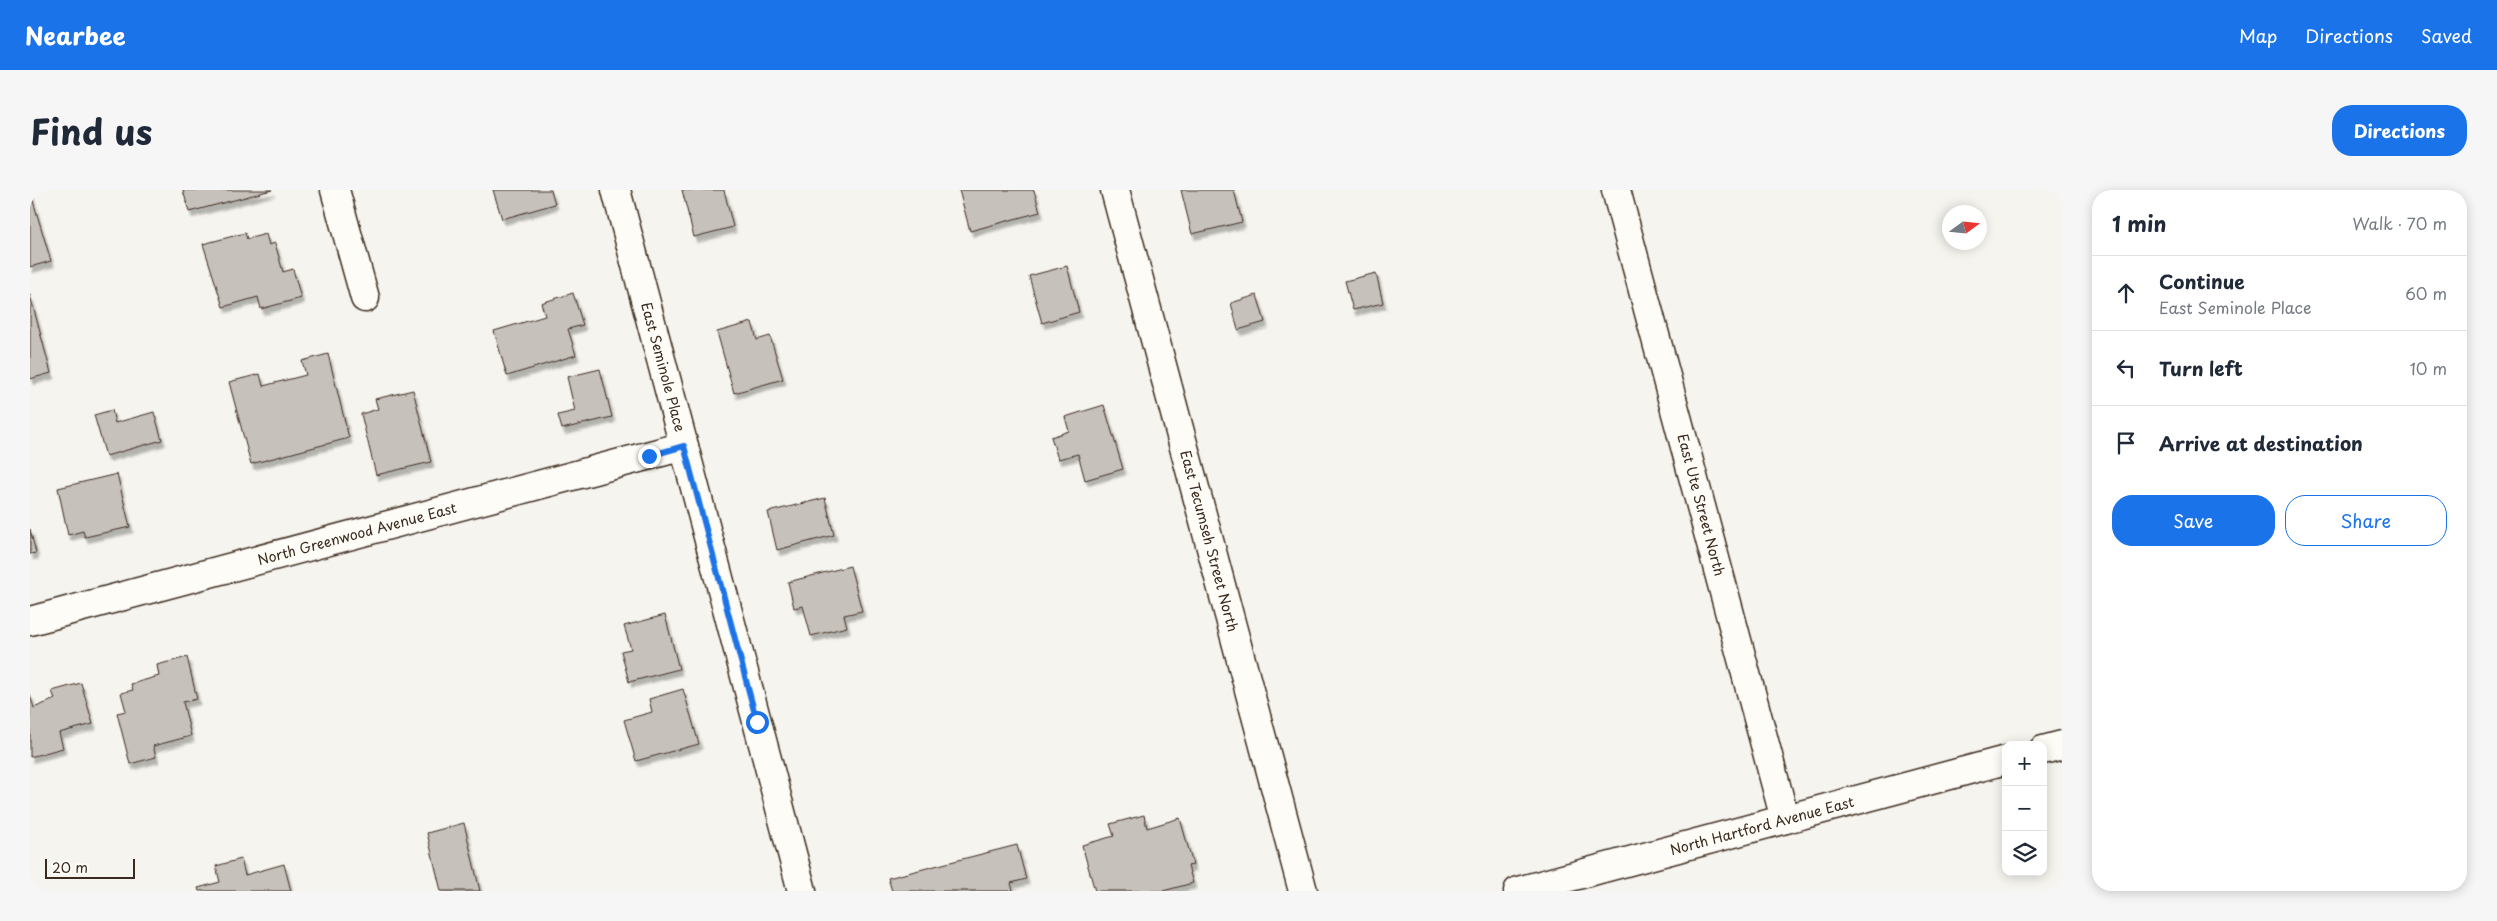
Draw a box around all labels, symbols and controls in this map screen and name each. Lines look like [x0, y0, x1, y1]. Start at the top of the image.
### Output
text: Nearbee [25, 17, 126, 53]
text: Map [2239, 22, 2277, 49]
text: Directions [2305, 22, 2393, 49]
text: Saved [2421, 22, 2472, 49]
text: Find us [30, 104, 152, 157]
button: Directions [2332, 105, 2467, 156]
north arrow [1942, 205, 1987, 250]
text: 1 min [2112, 207, 2166, 239]
text: Walk · 70 m [2352, 211, 2447, 235]
text: Continue [2159, 267, 2245, 295]
icon: ahead [2112, 279, 2140, 307]
text: 60 m [2405, 281, 2447, 305]
text: East Seminole Place [2159, 295, 2311, 319]
street label: East Seminole Place [636, 300, 691, 434]
icon: left [2112, 354, 2140, 382]
text: Turn left [2159, 354, 2243, 382]
text: 10 m [2410, 356, 2447, 380]
icon: arrive [2112, 429, 2140, 457]
text: Arrive at destination [2159, 429, 2363, 457]
street label: East Ute Street North [1672, 431, 1731, 578]
route end [638, 445, 661, 468]
street label: East Tecumseh Street North [1175, 448, 1244, 634]
button: Save [2112, 495, 2275, 546]
button: Share [2285, 495, 2447, 546]
street label: North Greenwood Avenue East [255, 497, 459, 570]
route start [746, 711, 769, 734]
map controls [2002, 741, 2047, 876]
button: + [2002, 741, 2047, 786]
button: − [2002, 786, 2047, 831]
street label: North Hartford Avenue East [1668, 791, 1857, 860]
button: layers [2002, 831, 2047, 876]
scale bar [45, 856, 135, 879]
text: 20 m [52, 857, 88, 878]

